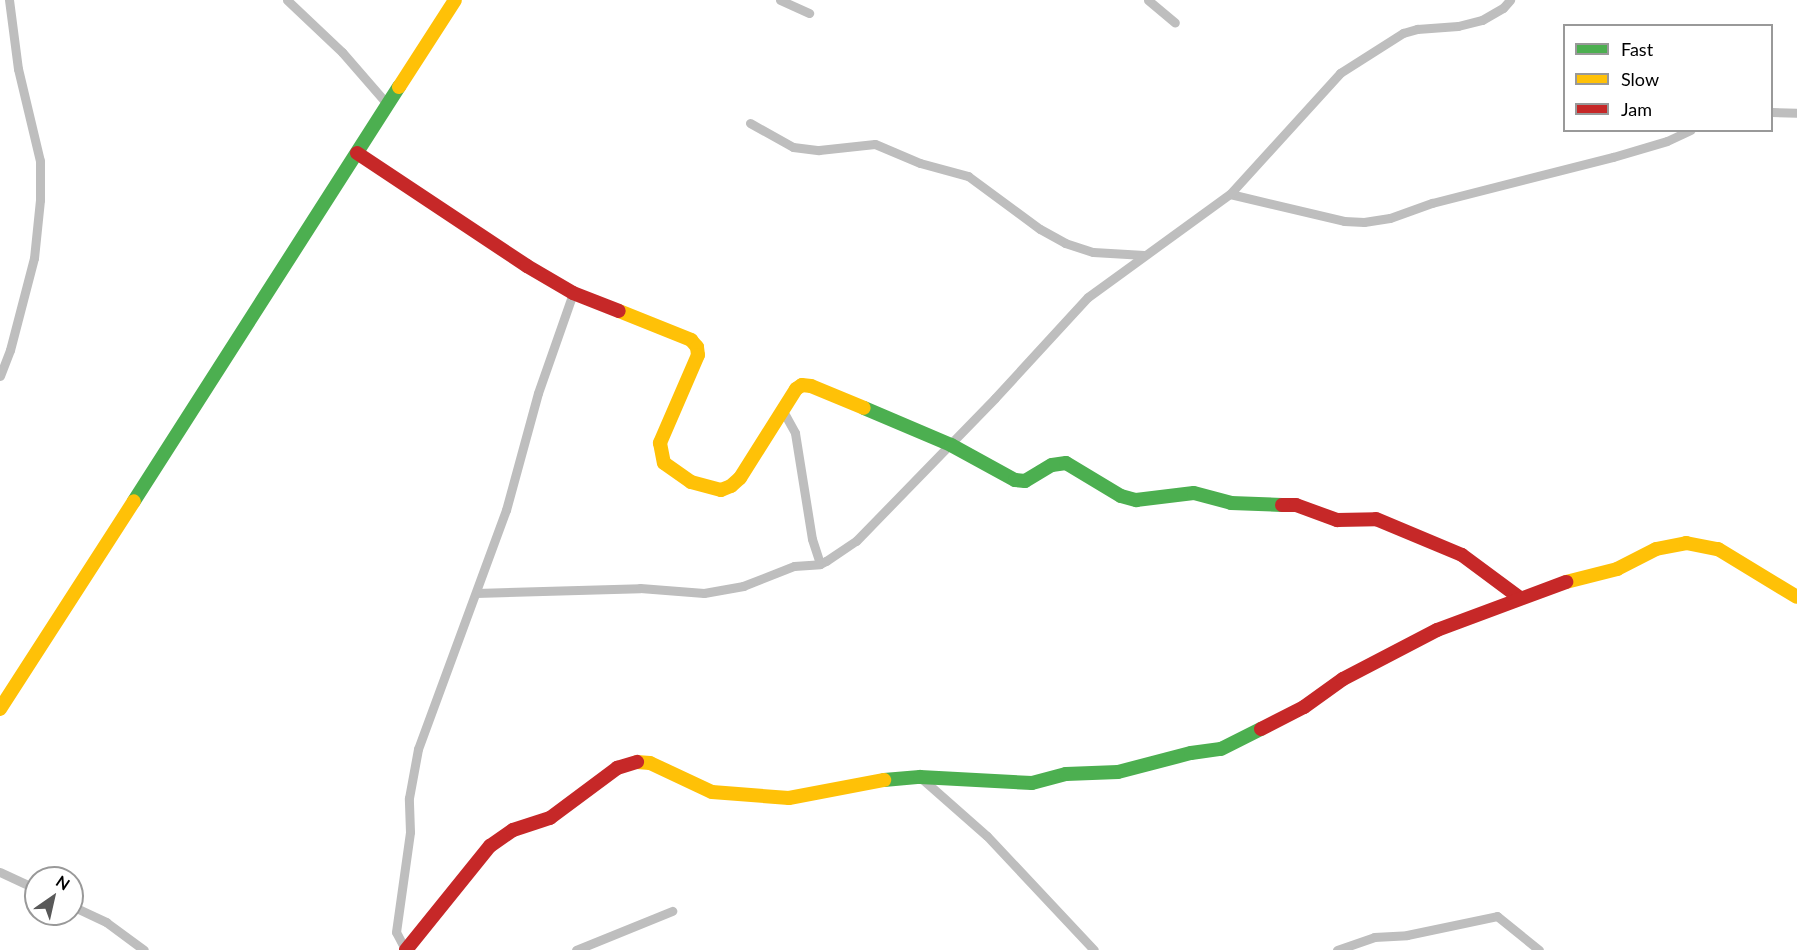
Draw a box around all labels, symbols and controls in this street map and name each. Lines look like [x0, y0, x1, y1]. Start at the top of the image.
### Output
legend [1563, 24, 1773, 132]
text: Fast [1621, 38, 1653, 60]
text: Slow [1621, 68, 1659, 90]
text: Jam [1621, 98, 1652, 120]
north arrow [24, 866, 84, 926]
text: N [53, 871, 74, 894]

